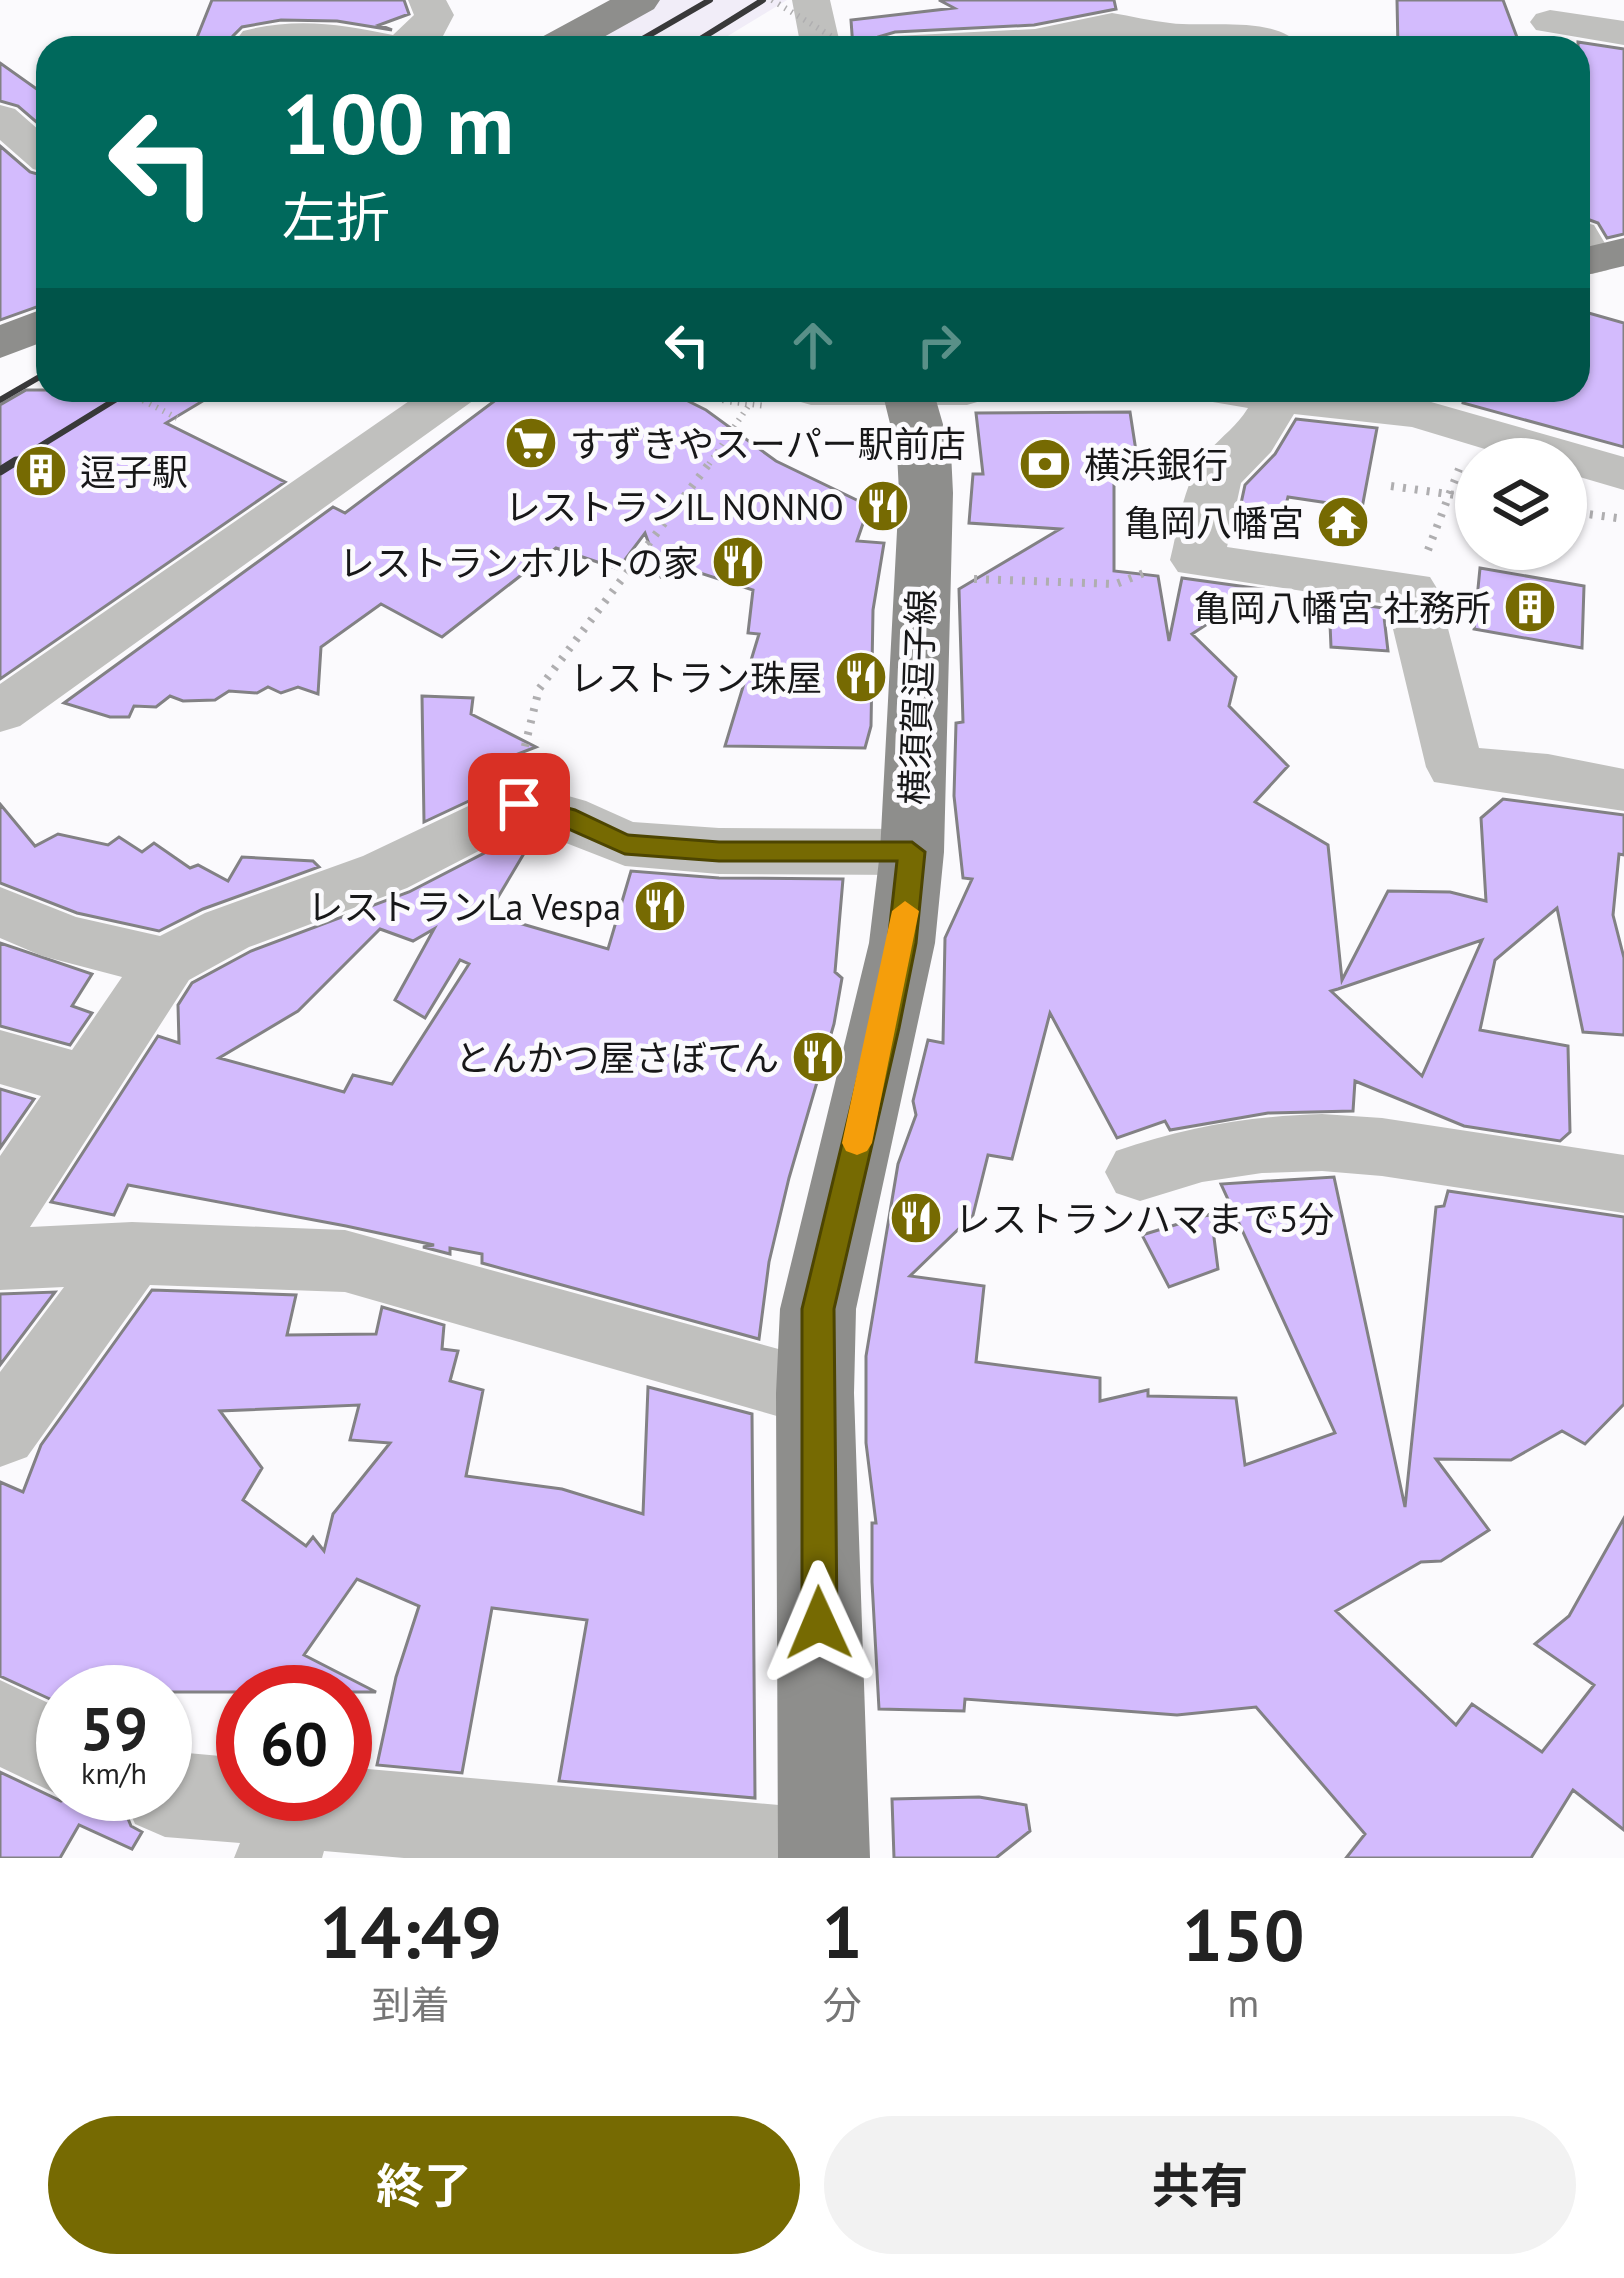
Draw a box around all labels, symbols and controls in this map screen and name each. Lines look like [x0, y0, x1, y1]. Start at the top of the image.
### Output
text: 100 m [282, 68, 514, 177]
icon: left [84, 84, 240, 240]
text: 左折 [282, 182, 390, 252]
icon: left [654, 312, 720, 378]
icon: ahead [780, 312, 846, 378]
icon: right [906, 312, 972, 378]
supermarket icon: すずきやスーパー駅前店 [503, 415, 559, 471]
place label: すずきやスーパー駅前店 [570, 420, 966, 467]
bank icon: 横浜銀行 [1017, 436, 1073, 492]
map controls [1455, 438, 1587, 570]
button: layers [1455, 438, 1587, 570]
place label: 横浜銀行 [1084, 441, 1228, 488]
building icon: 逗子駅 [13, 443, 69, 499]
place label: 逗子駅 [80, 448, 188, 495]
restaurant icon: レストランIL NONNO [855, 478, 911, 534]
place label: レストランIL NONNO [505, 483, 844, 530]
temple icon: 亀岡八幡宮 [1315, 494, 1371, 550]
place label: 亀岡八幡宮 [1124, 499, 1304, 546]
restaurant icon: レストランホルトの家 [710, 534, 766, 590]
place label: レストランホルトの家 [339, 539, 699, 586]
building icon: 亀岡八幡宮 社務所 [1502, 579, 1558, 635]
place label: 亀岡八幡宮 社務所 [1193, 584, 1491, 631]
street label: 横須賀逗子線 [890, 588, 944, 806]
restaurant icon: レストラン珠屋 [833, 649, 889, 705]
place label: レストラン珠屋 [570, 654, 822, 701]
pin [468, 753, 570, 855]
icon: arrive [486, 771, 552, 837]
restaurant icon: レストランLa Vespa [632, 878, 688, 934]
place label: レストランLa Vespa [308, 883, 621, 930]
restaurant icon: とんかつ屋さぼてん [790, 1029, 846, 1085]
place label: とんかつ屋さぼてん [455, 1034, 779, 1081]
restaurant icon: レストランハマまで5分 [888, 1190, 944, 1246]
place label: レストランハマまで5分 [955, 1195, 1335, 1242]
position arrow [756, 1560, 882, 1686]
speed limit sign: 60 [216, 1665, 372, 1821]
text: 59 [80, 1689, 148, 1767]
text: km/h [81, 1753, 147, 1792]
text: 14:49 [320, 1885, 502, 1978]
text: 1 [822, 1885, 863, 1978]
text: 150 [1182, 1888, 1304, 1981]
text: m [1227, 1977, 1259, 2028]
text: 到着 [372, 1979, 450, 2030]
text: 分 [823, 1979, 862, 2030]
button: 終了 [48, 2116, 800, 2254]
button: 共有 [824, 2116, 1576, 2254]

